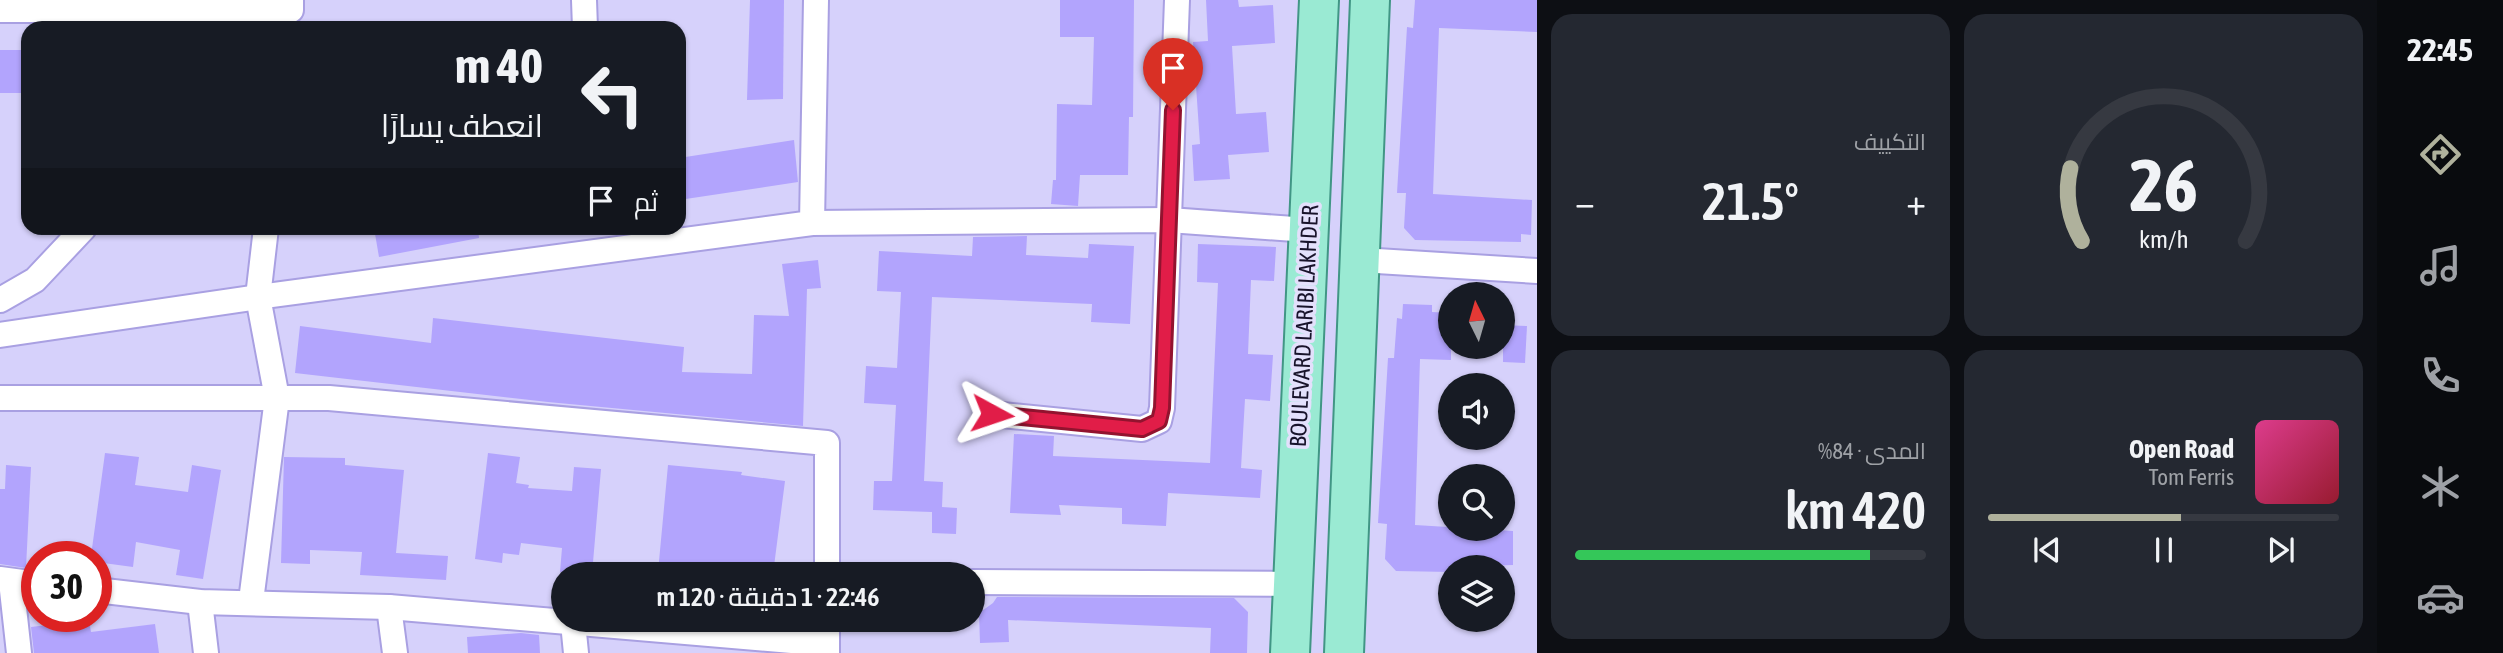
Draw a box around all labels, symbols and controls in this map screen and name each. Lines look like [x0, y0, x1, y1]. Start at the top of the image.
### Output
text: 22:45 [2407, 31, 2473, 68]
text: 40 m [455, 37, 543, 93]
pin [1143, 38, 1203, 110]
icon: left [567, 49, 658, 140]
icon: arrive [1154, 49, 1192, 87]
text: انعطف يسارًا [381, 107, 543, 144]
text: التكييف [1854, 129, 1926, 155]
icon: directions [2416, 130, 2465, 179]
text: 26 [2129, 143, 2198, 226]
text: 21.5° [1702, 171, 1799, 231]
text: − [1575, 180, 1595, 223]
text: + [1906, 180, 1926, 223]
icon: arrive [582, 182, 620, 220]
text: ثم [634, 187, 658, 217]
street label: BOULEVARD LARIBI LAKHDER [1285, 204, 1323, 448]
text: km/h [2139, 225, 2188, 253]
icon: music [2416, 241, 2465, 290]
north arrow [1438, 282, 1516, 359]
map controls [1438, 282, 1515, 632]
icon: phone [2416, 351, 2465, 400]
button: sound [1438, 373, 1515, 450]
position arrow [955, 377, 1029, 451]
text: Open Road [2129, 434, 2234, 464]
text: المدى · 84% [1818, 438, 1926, 464]
icon: climate [2416, 462, 2465, 511]
button: search [1438, 464, 1515, 541]
text: Tom Ferris [2149, 464, 2234, 490]
text: 420 km [1785, 480, 1926, 540]
icon: previous [2028, 531, 2066, 569]
icon: pause [2145, 531, 2183, 569]
icon: next [2262, 531, 2300, 569]
speed limit sign: 30 [21, 541, 112, 632]
button: layers [1438, 555, 1515, 632]
icon: car [2416, 573, 2465, 622]
text: 22:46 · 1 دقيقة · 120 m [657, 582, 879, 612]

